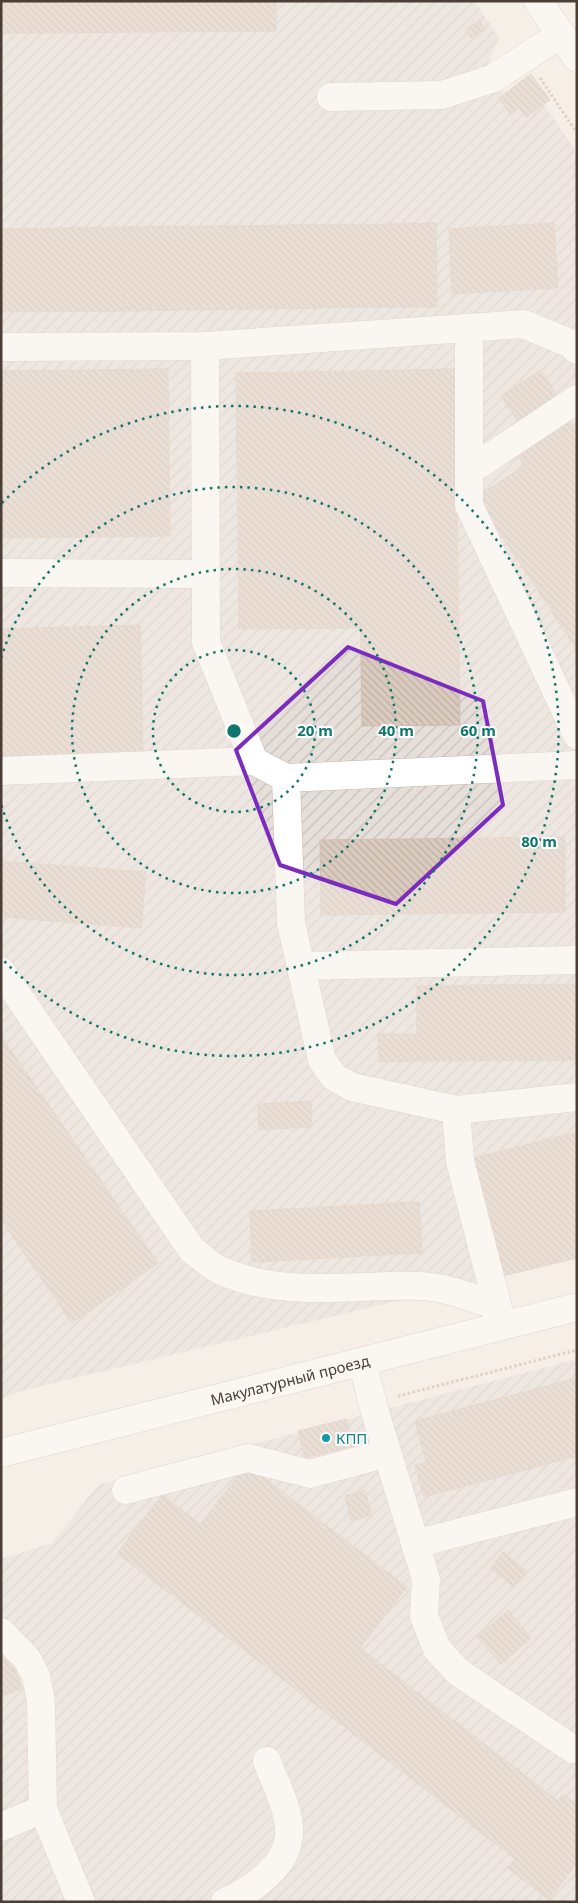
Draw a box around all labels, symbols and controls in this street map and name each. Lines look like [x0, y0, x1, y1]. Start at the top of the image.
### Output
text: 20 m [297, 720, 333, 740]
text: 40 m [378, 720, 414, 740]
text: 60 m [460, 720, 496, 740]
centre of rings [225, 722, 243, 740]
text: 80 m [521, 831, 557, 851]
street label: Макулатурный проезд [208, 1350, 371, 1410]
place label: КПП [336, 1428, 367, 1448]
marker: КПП [320, 1432, 332, 1444]

